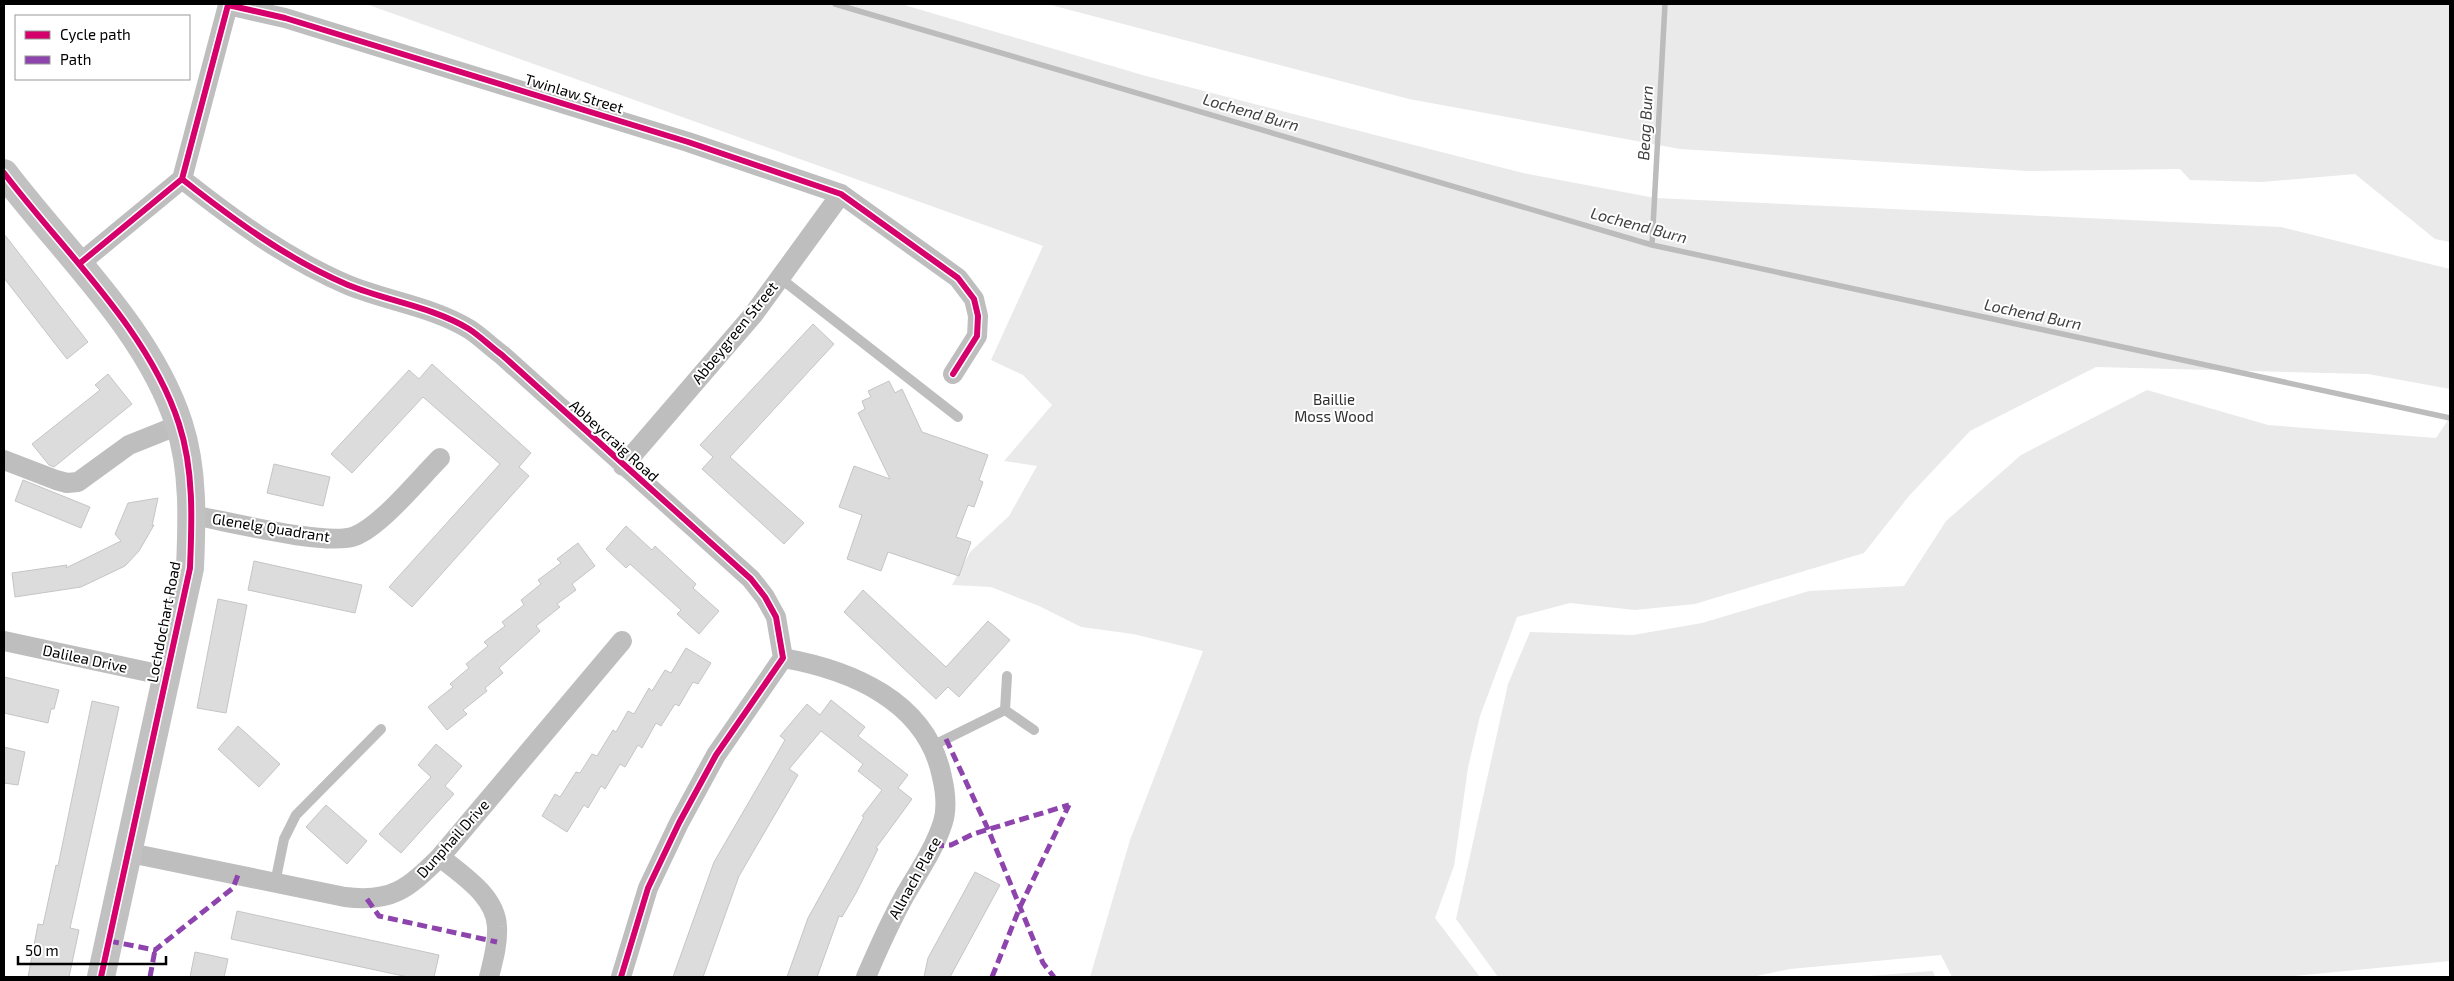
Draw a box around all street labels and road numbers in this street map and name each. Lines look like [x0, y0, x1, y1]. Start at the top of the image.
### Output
street label: Twinlaw Street [523, 69, 626, 117]
street label: Abbeygreen Street [687, 277, 781, 387]
street label: Abbeycraig Road [566, 395, 663, 485]
street label: Glenelg Quadrant [211, 509, 332, 546]
street label: Lochdochart Road [142, 560, 184, 684]
street label: Dalilea Drive [41, 640, 129, 676]
street label: Dunphail Drive [412, 795, 492, 881]
street label: Allnach Place [884, 833, 944, 922]

